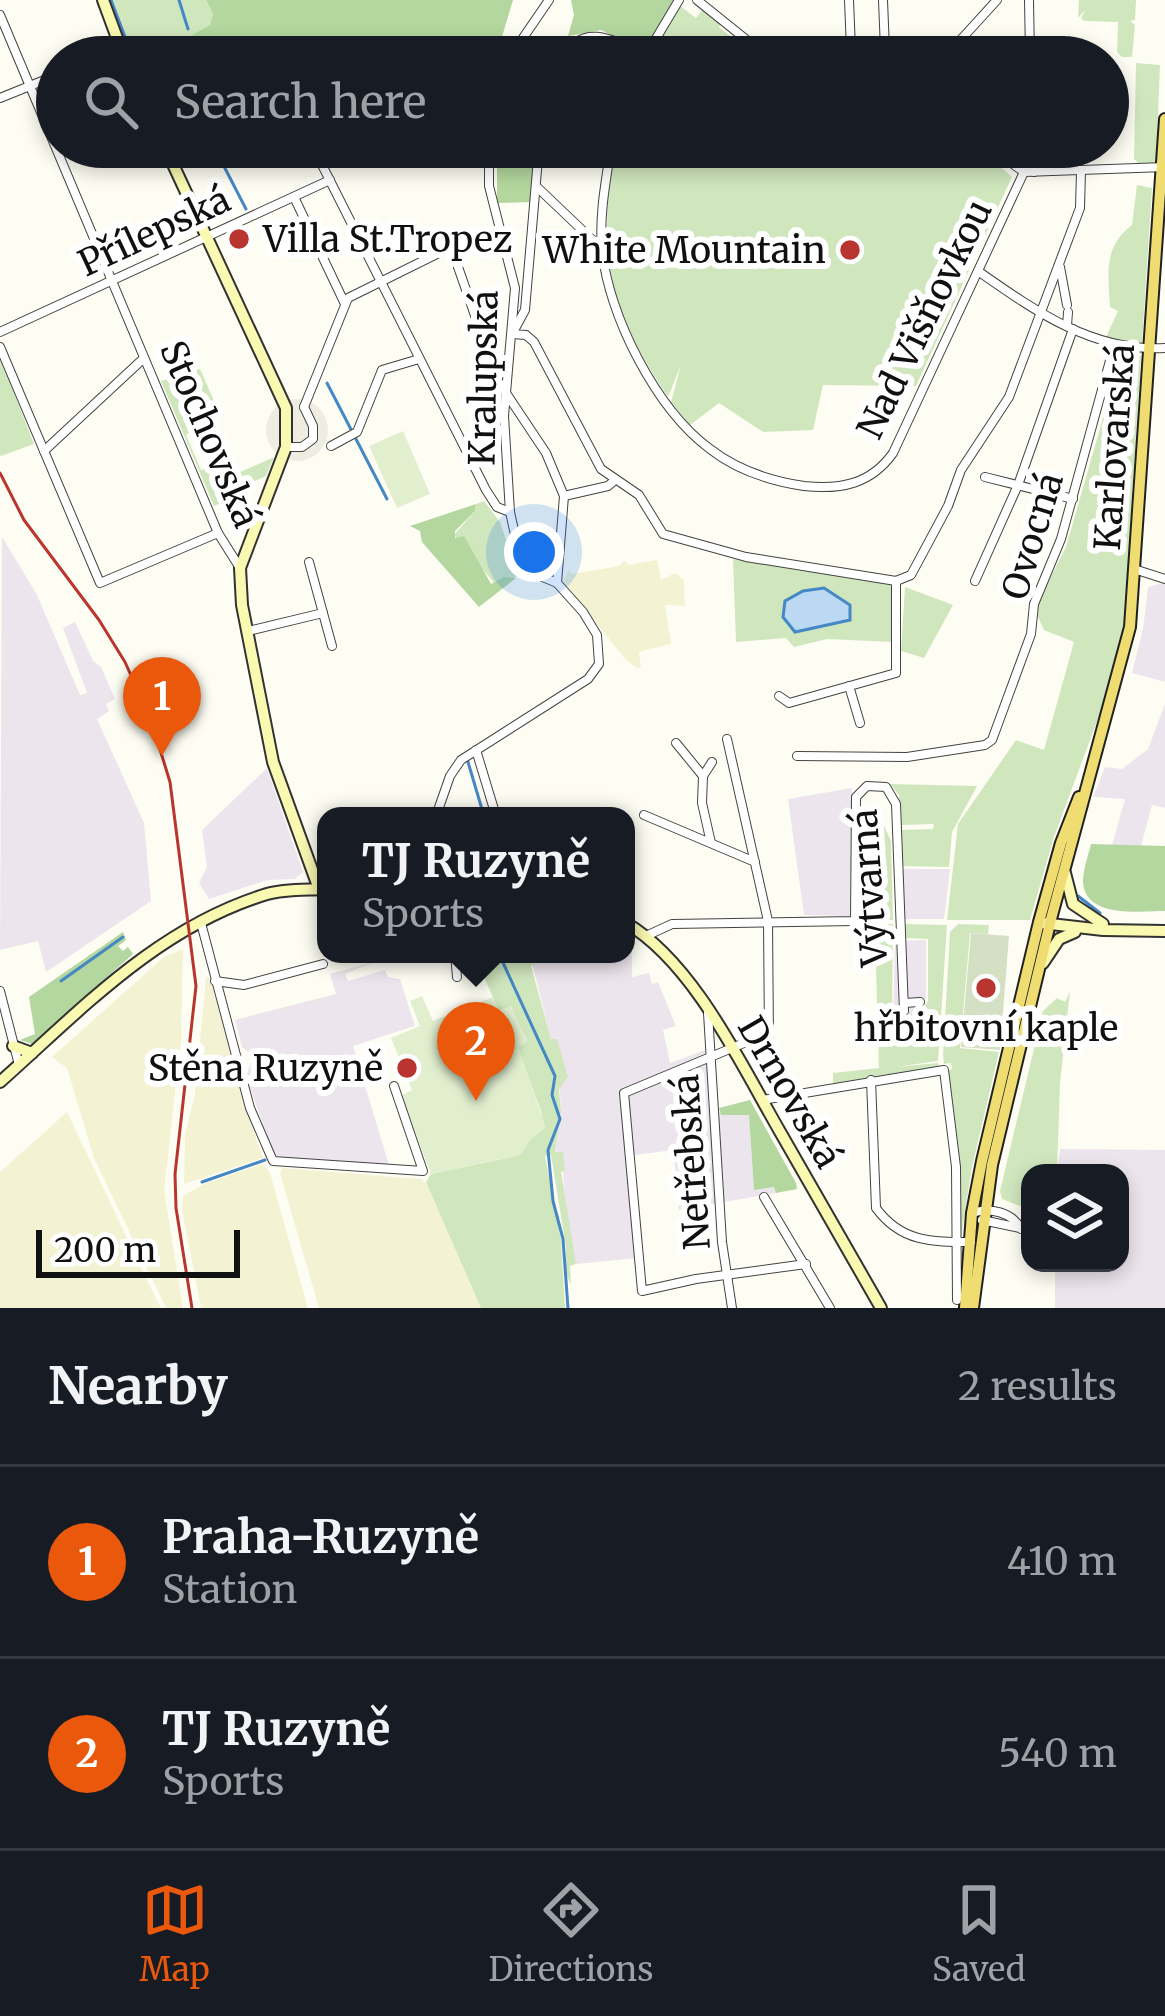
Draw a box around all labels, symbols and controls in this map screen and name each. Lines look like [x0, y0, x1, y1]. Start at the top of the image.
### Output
search box [36, 36, 1129, 168]
icon: search [78, 69, 144, 135]
text: Search here [174, 74, 426, 130]
street label: Přílepská [71, 177, 237, 286]
street label: Nad Višňovkou [847, 192, 1002, 446]
place label: Villa St.Tropez [262, 217, 512, 262]
marker: Villa St.Tropez [226, 226, 252, 252]
place label: White Mountain [542, 228, 826, 273]
marker: White Mountain [837, 237, 863, 263]
street label: Kralupská [459, 290, 508, 466]
street label: Stochovská [150, 334, 269, 534]
street label: Karlovarská [1085, 342, 1144, 552]
street label: Ovocná [992, 467, 1073, 605]
your location [504, 522, 564, 582]
pin: 1 [123, 657, 201, 756]
popup [317, 807, 635, 963]
street label: Výtvarná [842, 808, 898, 969]
text: TJ Ruzyně [362, 833, 590, 889]
text: Sports [362, 889, 484, 938]
marker: hřbitovní kaple [973, 975, 999, 1001]
pin: 2 [437, 1002, 515, 1101]
place label: hřbitovní kaple [854, 1006, 1118, 1051]
street label: Drnovská [728, 1008, 851, 1176]
place label: Stěna Ruzyně [148, 1046, 383, 1091]
marker: Stěna Ruzyně [394, 1055, 420, 1081]
street label: Netřebská [663, 1073, 720, 1251]
map controls [1021, 1164, 1129, 1272]
button: layers [1021, 1164, 1129, 1272]
scale bar [36, 1224, 240, 1277]
text: 200 m [54, 1230, 156, 1271]
text: Nearby [48, 1354, 228, 1418]
text: 2 results [958, 1362, 1117, 1411]
text: Praha-Ruzyně [162, 1509, 479, 1565]
text: 1 [78, 1537, 96, 1586]
text: 410 m [1007, 1537, 1117, 1586]
text: Station [162, 1565, 297, 1614]
text: TJ Ruzyně [162, 1701, 390, 1757]
text: 2 [76, 1729, 98, 1778]
text: 540 m [998, 1729, 1117, 1778]
text: Sports [162, 1757, 284, 1806]
tab: Map [139, 1877, 210, 1990]
tab: Directions [488, 1877, 653, 1990]
tab: Saved [932, 1877, 1026, 1990]

